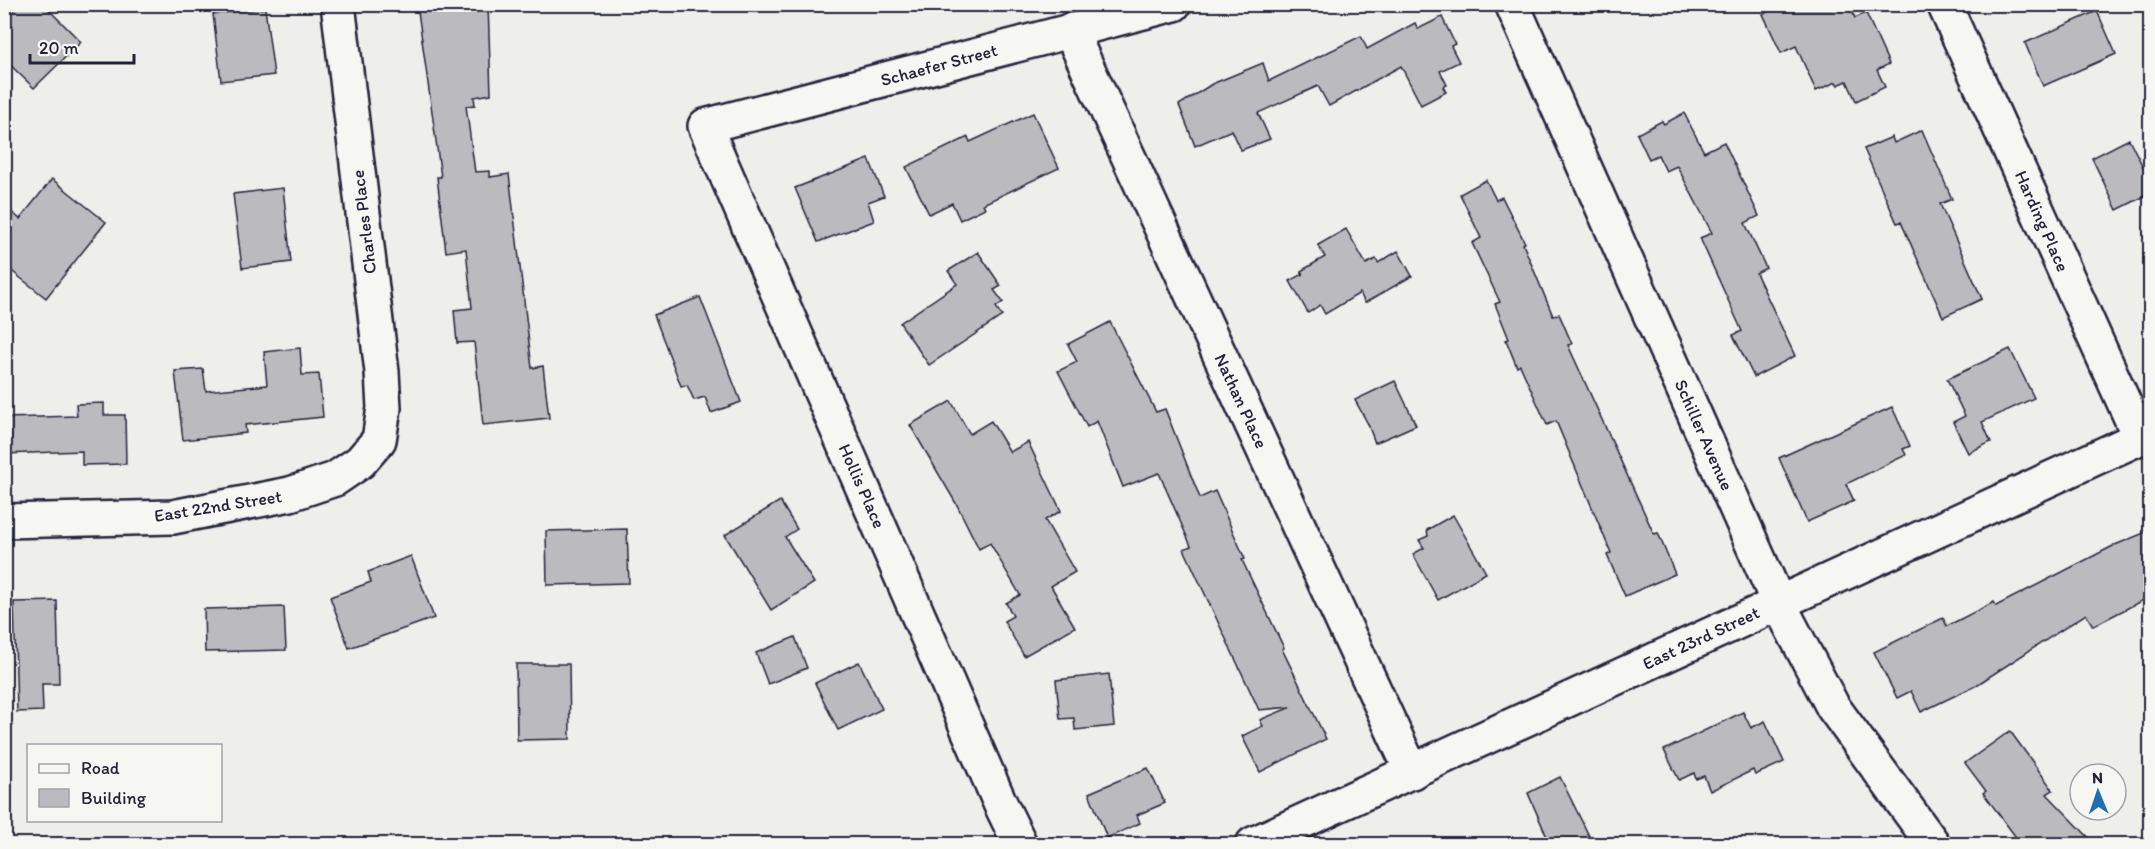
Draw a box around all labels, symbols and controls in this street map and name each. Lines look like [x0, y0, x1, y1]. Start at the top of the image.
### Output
scale bar [30, 27, 134, 65]
text: 20 m [39, 37, 79, 59]
street label: Schaefer Street [878, 39, 1000, 91]
street label: Harding Place [2010, 167, 2074, 275]
street label: Charles Place [347, 169, 381, 275]
street label: Nathan Place [1209, 350, 1273, 452]
street label: Schiller Avenue [1670, 376, 1738, 494]
street label: Hollis Place [834, 440, 890, 532]
street label: East 22nd Street [153, 485, 284, 527]
street label: East 23rd Street [1639, 601, 1763, 675]
legend [27, 744, 222, 822]
text: Road [81, 757, 120, 779]
north arrow [2068, 762, 2128, 822]
text: N [2092, 768, 2103, 787]
text: Building [81, 787, 147, 809]

